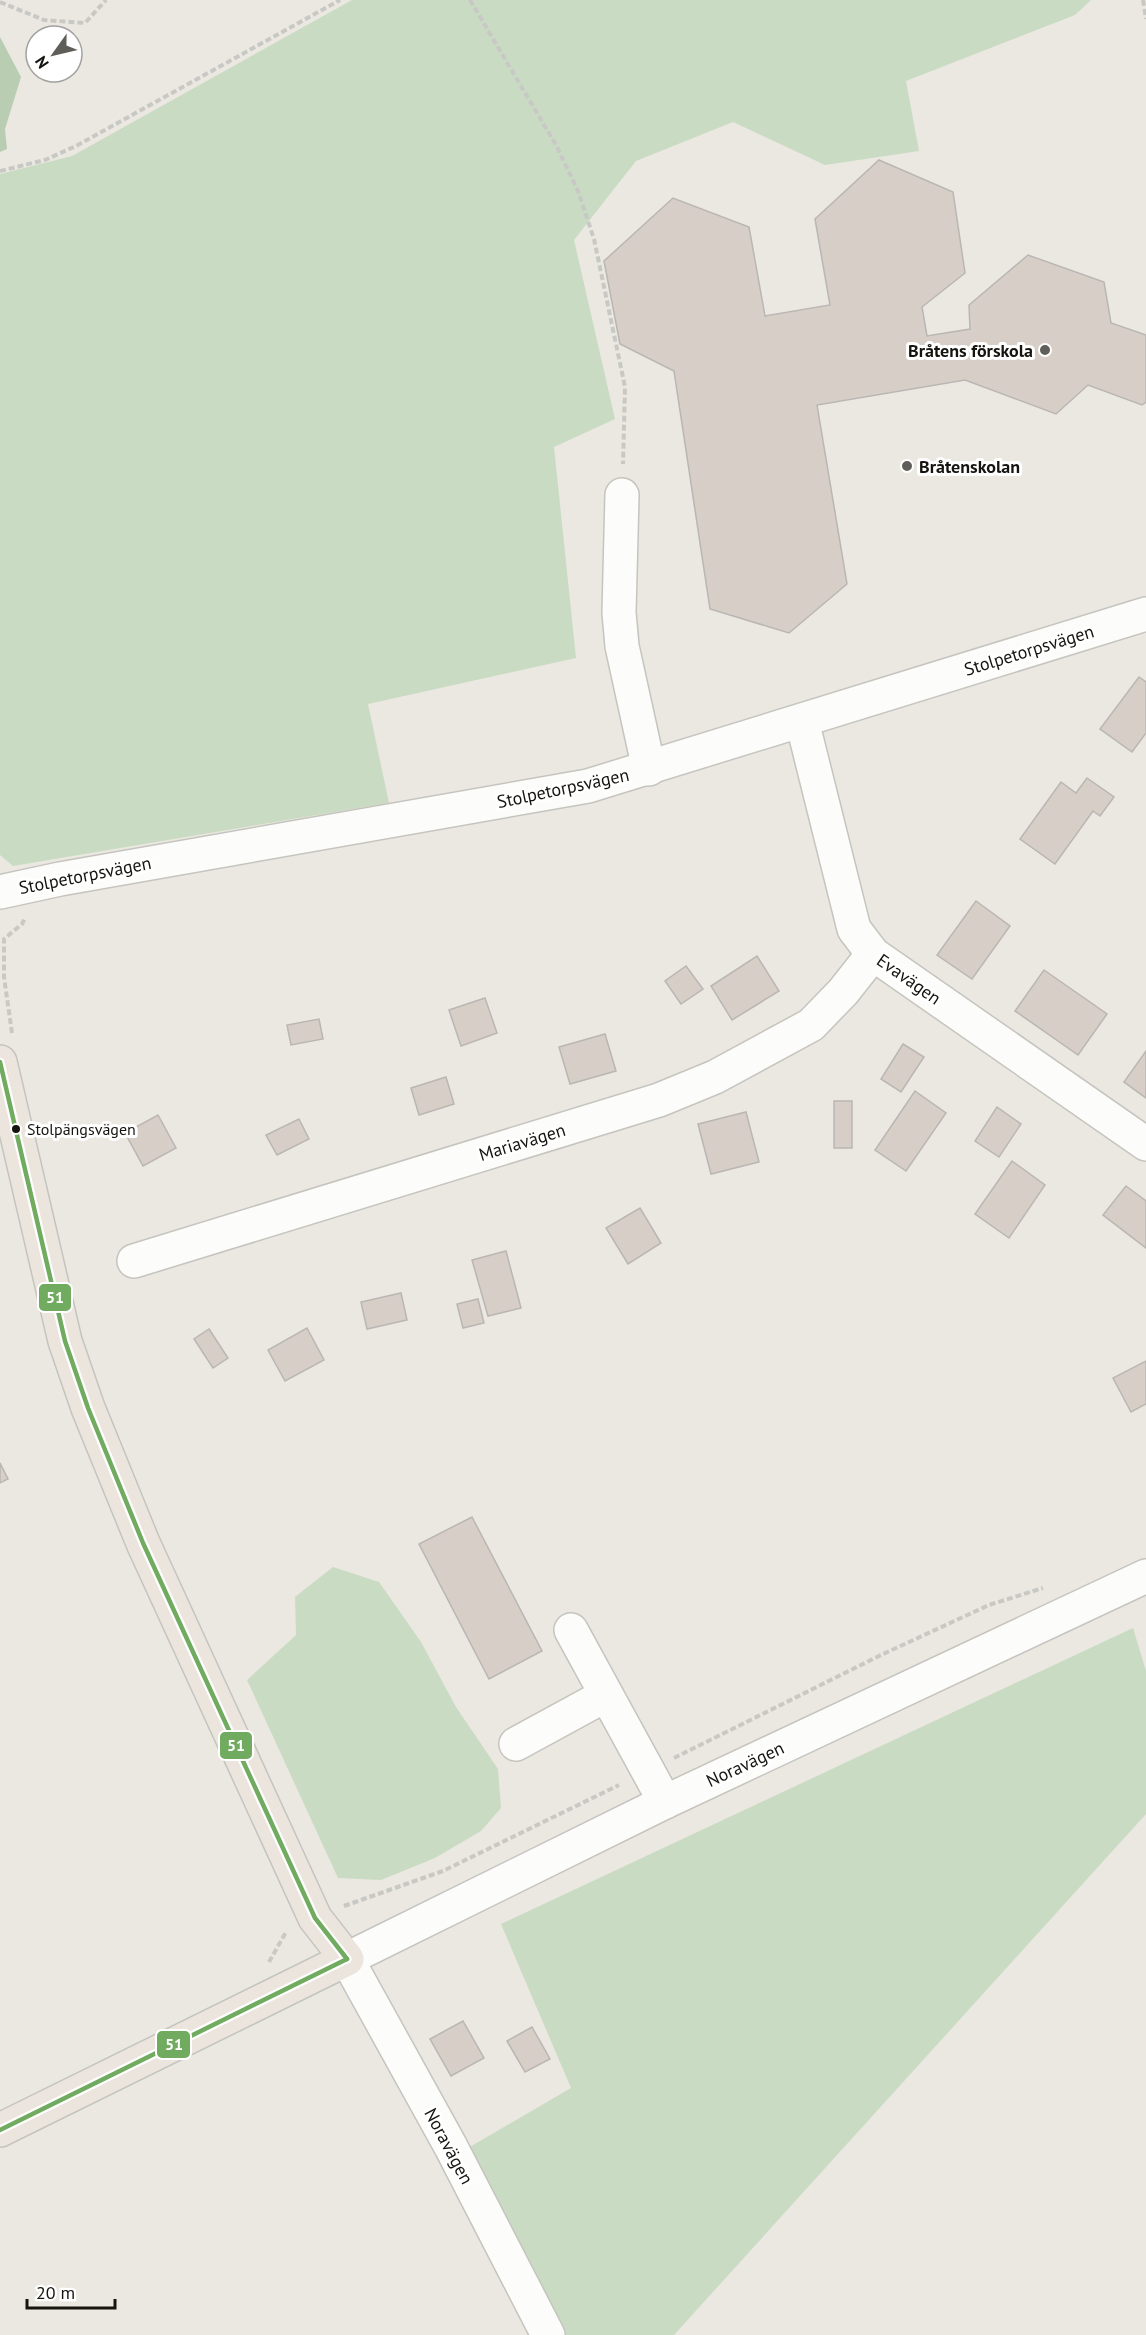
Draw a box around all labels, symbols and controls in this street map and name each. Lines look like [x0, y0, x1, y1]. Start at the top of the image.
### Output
north arrow [24, 24, 84, 84]
text: N [30, 52, 53, 72]
place label: Bråtens förskola [908, 339, 1033, 362]
marker: Bråtens förskola [1038, 343, 1052, 357]
place label: Bråtenskolan [919, 455, 1020, 478]
marker: Bråtenskolan [900, 459, 914, 473]
street label: Stolpetorpsvägen [961, 619, 1097, 681]
street label: Stolpetorpsvägen [495, 763, 631, 813]
street label: Stolpetorpsvägen [17, 851, 153, 899]
street label: Evavägen [872, 948, 946, 1010]
street label: Mariavägen [476, 1118, 568, 1166]
place label: Stolpängsvägen [27, 1119, 136, 1139]
marker: Stolpängsvägen [10, 1123, 22, 1135]
line badge: 51 [38, 1283, 72, 1312]
text: 51 [46, 1287, 64, 1307]
line badge: 51 [219, 1731, 253, 1760]
text: 51 [227, 1735, 245, 1755]
street label: Noravägen [702, 1736, 788, 1792]
line badge: 51 [156, 2030, 191, 2059]
text: 51 [165, 2034, 183, 2054]
street label: Noravägen [419, 2104, 479, 2188]
scale bar [27, 2272, 116, 2310]
text: 20 m [36, 2281, 75, 2304]

